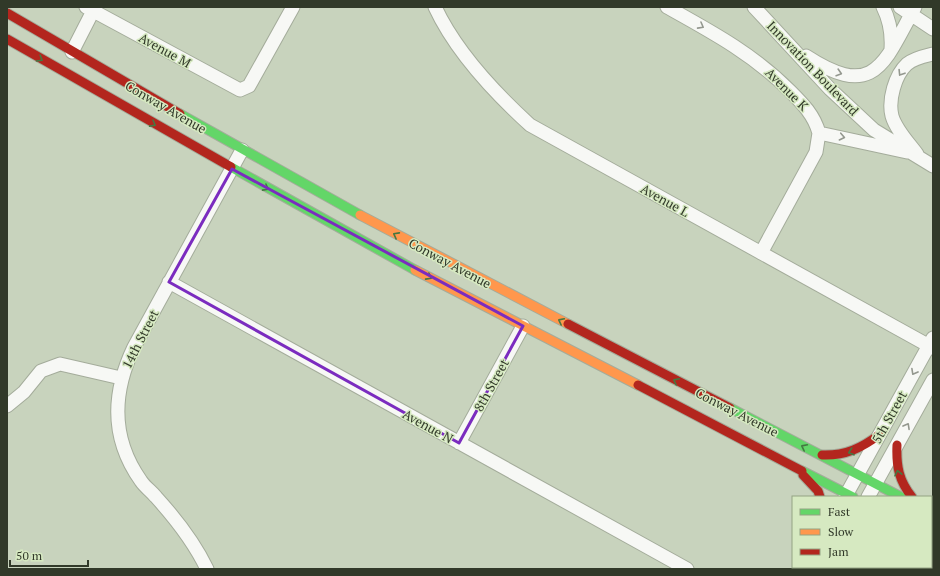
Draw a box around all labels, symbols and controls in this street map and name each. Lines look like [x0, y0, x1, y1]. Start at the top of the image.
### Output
street label: Innovation Boulevard [763, 17, 863, 119]
one-way arrow [697, 22, 704, 29]
street label: Avenue M [136, 28, 194, 72]
one-way arrow [36, 54, 44, 61]
street label: Avenue K [761, 63, 813, 115]
one-way arrow [835, 68, 842, 77]
one-way arrow [898, 69, 906, 76]
street label: Conway Avenue [122, 76, 210, 138]
one-way arrow [149, 120, 156, 127]
one-way arrow [839, 133, 845, 141]
street label: Avenue L [638, 179, 692, 221]
one-way arrow [262, 184, 269, 191]
one-way arrow [393, 232, 400, 239]
street label: Conway Avenue [406, 234, 494, 292]
one-way arrow [425, 272, 433, 280]
street label: 14th Street [117, 306, 163, 372]
one-way arrow [558, 318, 565, 326]
street label: 8th Street [469, 355, 513, 414]
one-way arrow [912, 368, 919, 375]
one-way arrow [673, 378, 680, 386]
street label: Conway Avenue [692, 383, 782, 441]
street label: 5th Street [867, 387, 911, 446]
street label: Avenue N [399, 405, 457, 447]
one-way arrow [903, 423, 910, 431]
one-way arrow [801, 444, 808, 452]
one-way arrow [848, 448, 855, 456]
one-way arrow [895, 469, 903, 476]
legend [792, 496, 932, 568]
text: Fast [828, 504, 851, 519]
text: Slow [828, 524, 854, 539]
scale bar [10, 542, 88, 568]
text: Jam [828, 544, 849, 559]
text: 50 m [16, 548, 43, 563]

